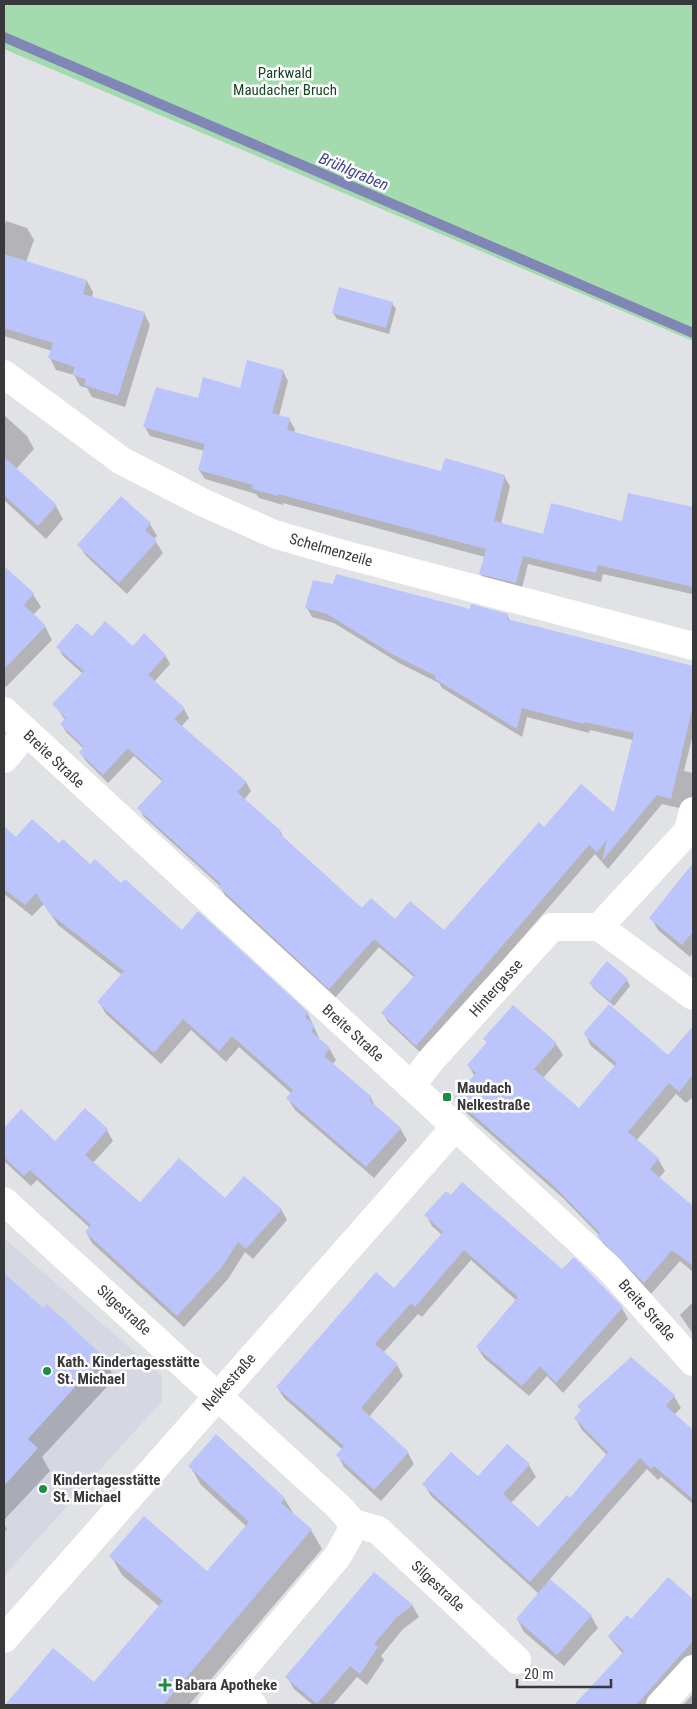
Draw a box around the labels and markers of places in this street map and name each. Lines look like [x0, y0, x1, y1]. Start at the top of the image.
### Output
place label: Maudach Nelkestraße [457, 1079, 530, 1114]
marker: Maudach Nelkestraße [441, 1091, 453, 1103]
place label: Kath. Kindertagesstätte St. Michael [57, 1353, 200, 1388]
marker: Kath. Kindertagesstätte St. Michael [41, 1365, 53, 1377]
place label: Kindertagesstätte St. Michael [53, 1471, 160, 1506]
marker: Kindertagesstätte St. Michael [37, 1483, 49, 1495]
place label: Babara Apotheke [175, 1676, 277, 1694]
marker: Babara Apotheke [159, 1679, 171, 1691]

